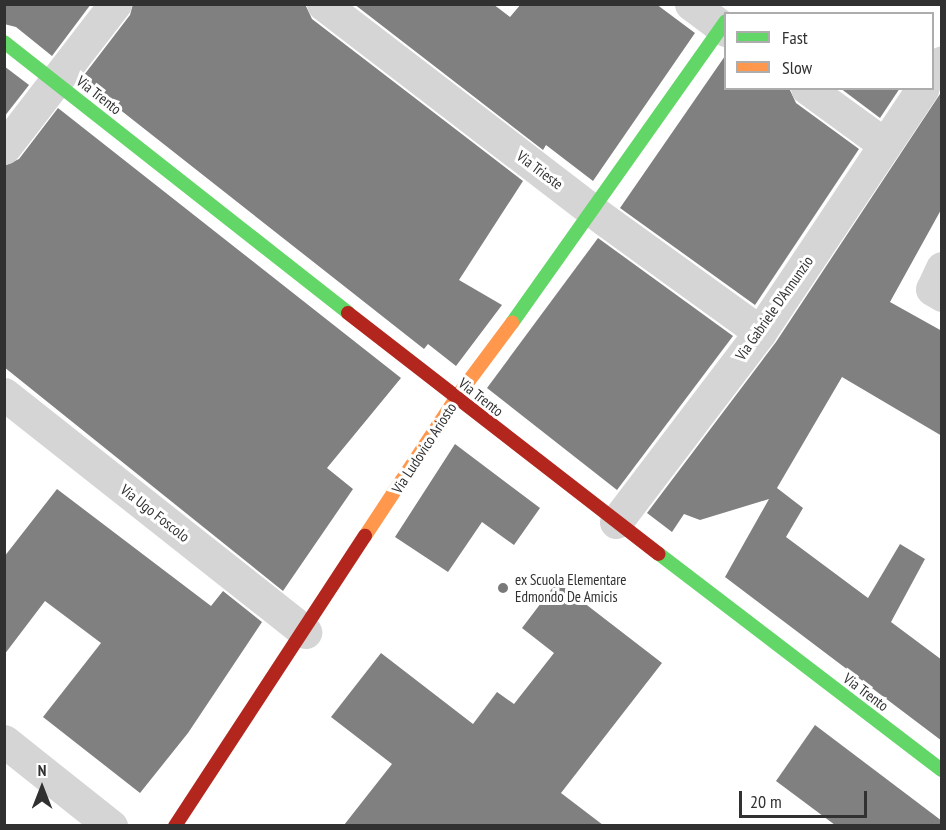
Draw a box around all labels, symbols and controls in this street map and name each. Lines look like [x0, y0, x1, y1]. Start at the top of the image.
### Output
legend [724, 12, 934, 90]
text: Fast [782, 26, 808, 49]
text: Slow [782, 56, 812, 79]
street label: Via Trento [73, 72, 125, 118]
street label: Via Trieste [513, 147, 567, 193]
street label: Via Gabriele D'Annunzio [731, 253, 817, 363]
street label: Via Trento [455, 374, 507, 420]
street label: Via Ludovico Ariosto [388, 399, 460, 497]
street label: Via Ugo Foscolo [117, 480, 193, 546]
place label: ex Scuola Elementare Edmondo De Amicis [515, 570, 627, 605]
marker: ex Scuola Elementare Edmondo De Amicis [496, 581, 510, 595]
street label: Via Trento [840, 669, 892, 715]
north arrow [12, 758, 72, 818]
text: N [38, 760, 46, 780]
scale bar [742, 779, 870, 817]
text: 20 m [750, 790, 782, 813]

